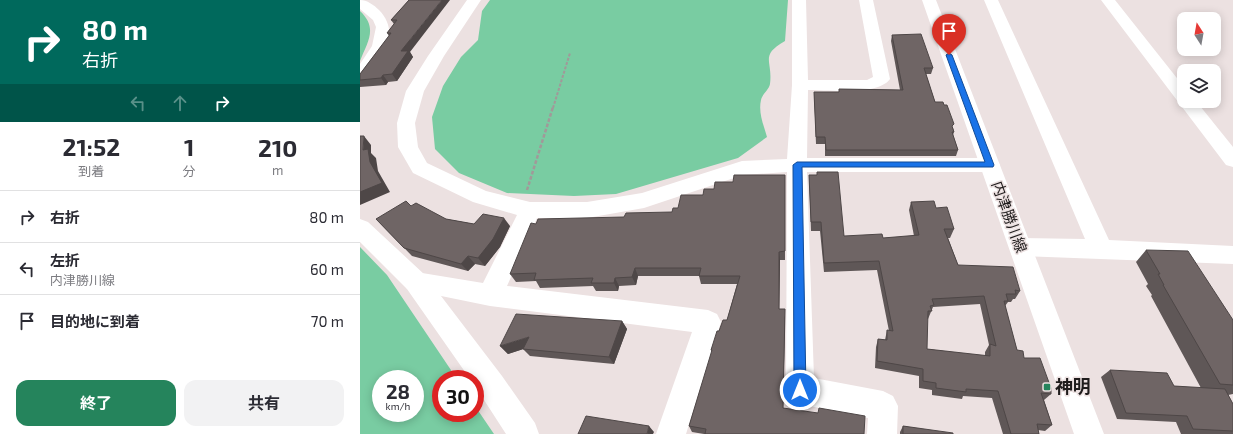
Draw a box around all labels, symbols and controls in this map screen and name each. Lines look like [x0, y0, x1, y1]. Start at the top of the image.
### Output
text: 80 m [82, 12, 148, 46]
north arrow [1177, 12, 1221, 56]
map controls [1177, 12, 1221, 108]
pin [932, 14, 966, 55]
icon: right [16, 16, 68, 68]
icon: arrive [938, 20, 960, 42]
text: 右折 [82, 49, 118, 71]
button: layers [1177, 64, 1221, 108]
icon: left [127, 92, 149, 114]
icon: ahead [169, 92, 191, 114]
icon: right [211, 92, 233, 114]
text: 21:52 [62, 132, 120, 161]
text: 1 [184, 132, 194, 161]
text: 210 [258, 133, 298, 162]
text: m [272, 162, 283, 178]
text: 到着 [78, 163, 104, 179]
text: 分 [183, 163, 196, 179]
street label: 内津勝川線 [989, 178, 1031, 255]
icon: right [16, 206, 38, 228]
text: 右折 [50, 208, 80, 226]
text: 80 m [309, 208, 344, 226]
text: 左折 [50, 251, 80, 269]
icon: left [16, 258, 38, 280]
text: 60 m [310, 260, 344, 278]
text: 内津勝川線 [50, 272, 115, 288]
icon: arrive [16, 310, 38, 332]
text: 目的地に到着 [50, 312, 140, 330]
text: 70 m [311, 312, 344, 330]
position arrow [779, 369, 821, 411]
speed limit sign: 30 [432, 370, 484, 422]
place label: 神明 [1055, 375, 1091, 397]
text: 28 [386, 379, 410, 403]
button: 終了 [16, 380, 176, 426]
button: 共有 [184, 380, 344, 426]
marker: 神明 [1042, 382, 1052, 392]
text: km/h [386, 400, 410, 412]

